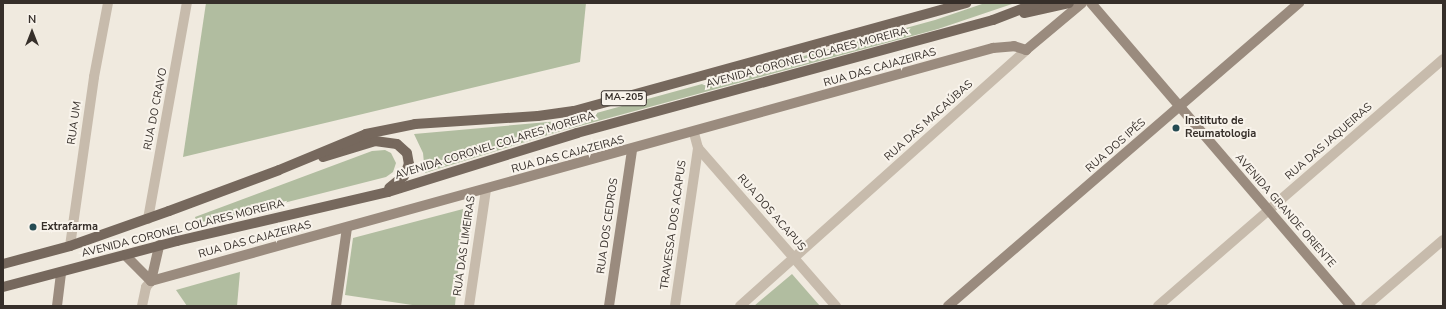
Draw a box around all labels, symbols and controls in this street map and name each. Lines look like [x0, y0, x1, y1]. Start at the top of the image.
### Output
north arrow [12, 12, 52, 52]
text: N [28, 12, 36, 27]
street label: AVENIDA CORONEL COLARES MOREIRA [705, 25, 909, 91]
street label: RUA DAS CAJAZEIRAS [822, 46, 938, 90]
street label: RUA DO CRAVO [142, 67, 170, 151]
street label: RUA DAS MACAÚBAS [882, 78, 976, 164]
road number: MA-205 [600, 90, 648, 106]
street label: RUA UM [65, 101, 85, 145]
street label: RUA DAS JAQUEIRAS [1283, 101, 1375, 183]
street label: AVENIDA CORONEL COLARES MOREIRA [393, 109, 597, 183]
place label: Instituto de Reumatologia [1185, 115, 1256, 141]
street label: RUA DOS IPÊS [1083, 116, 1149, 176]
marker: Instituto de Reumatologia [1170, 122, 1182, 134]
street label: RUA DAS CAJAZEIRAS [510, 134, 626, 176]
street label: AVENIDA GRANDE ORIENTE [1232, 151, 1338, 271]
street label: TRAVESSA DOS ACAPUS [658, 159, 690, 291]
street label: RUA DOS ACAPUS [734, 172, 808, 254]
street label: RUA DOS CEDROS [595, 177, 621, 275]
street label: RUA DAS LIMEIRAS [451, 195, 479, 297]
street label: AVENIDA CORONEL COLARES MOREIRA [80, 197, 286, 261]
street label: RUA DAS CAJAZEIRAS [197, 219, 313, 261]
place label: Extrafarma [41, 220, 98, 234]
marker: Extrafarma [28, 222, 38, 232]

